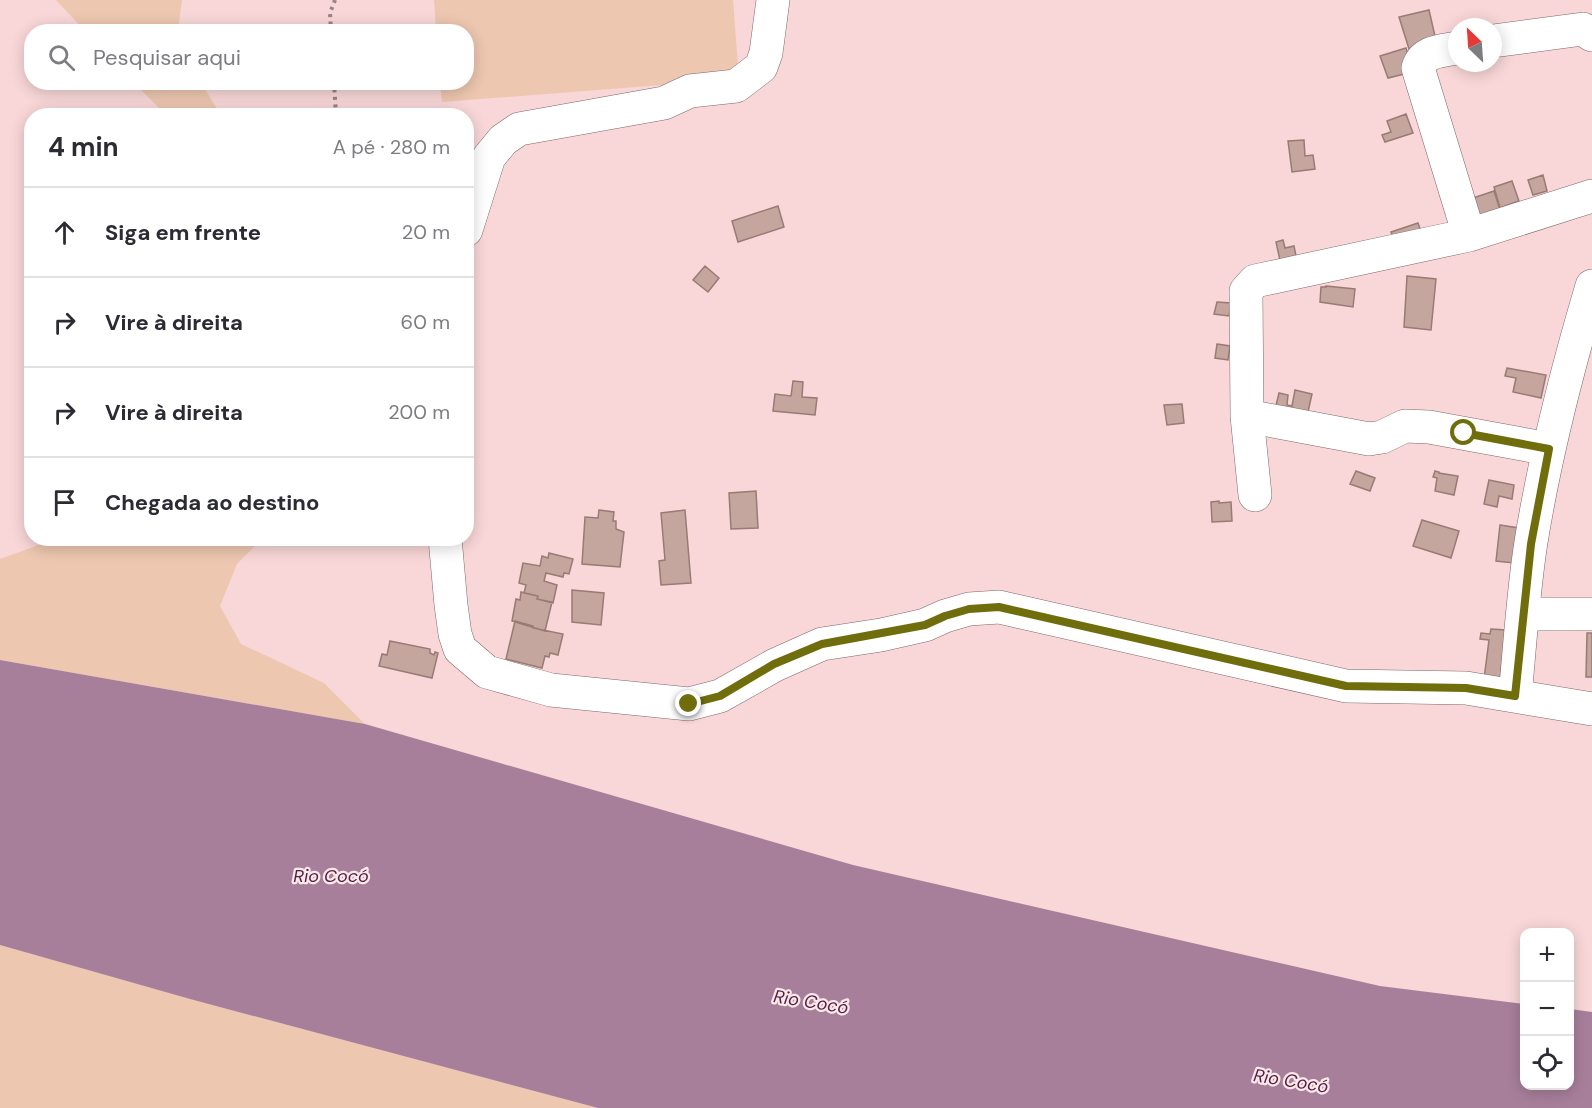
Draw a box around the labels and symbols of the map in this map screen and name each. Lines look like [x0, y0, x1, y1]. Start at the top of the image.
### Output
north arrow [1448, 18, 1502, 72]
route start [1450, 419, 1476, 445]
route end [675, 690, 701, 716]
water label: Rio Cocó [293, 864, 369, 888]
water label: Rio Cocó [772, 984, 850, 1020]
water label: Rio Cocó [1252, 1063, 1330, 1099]

